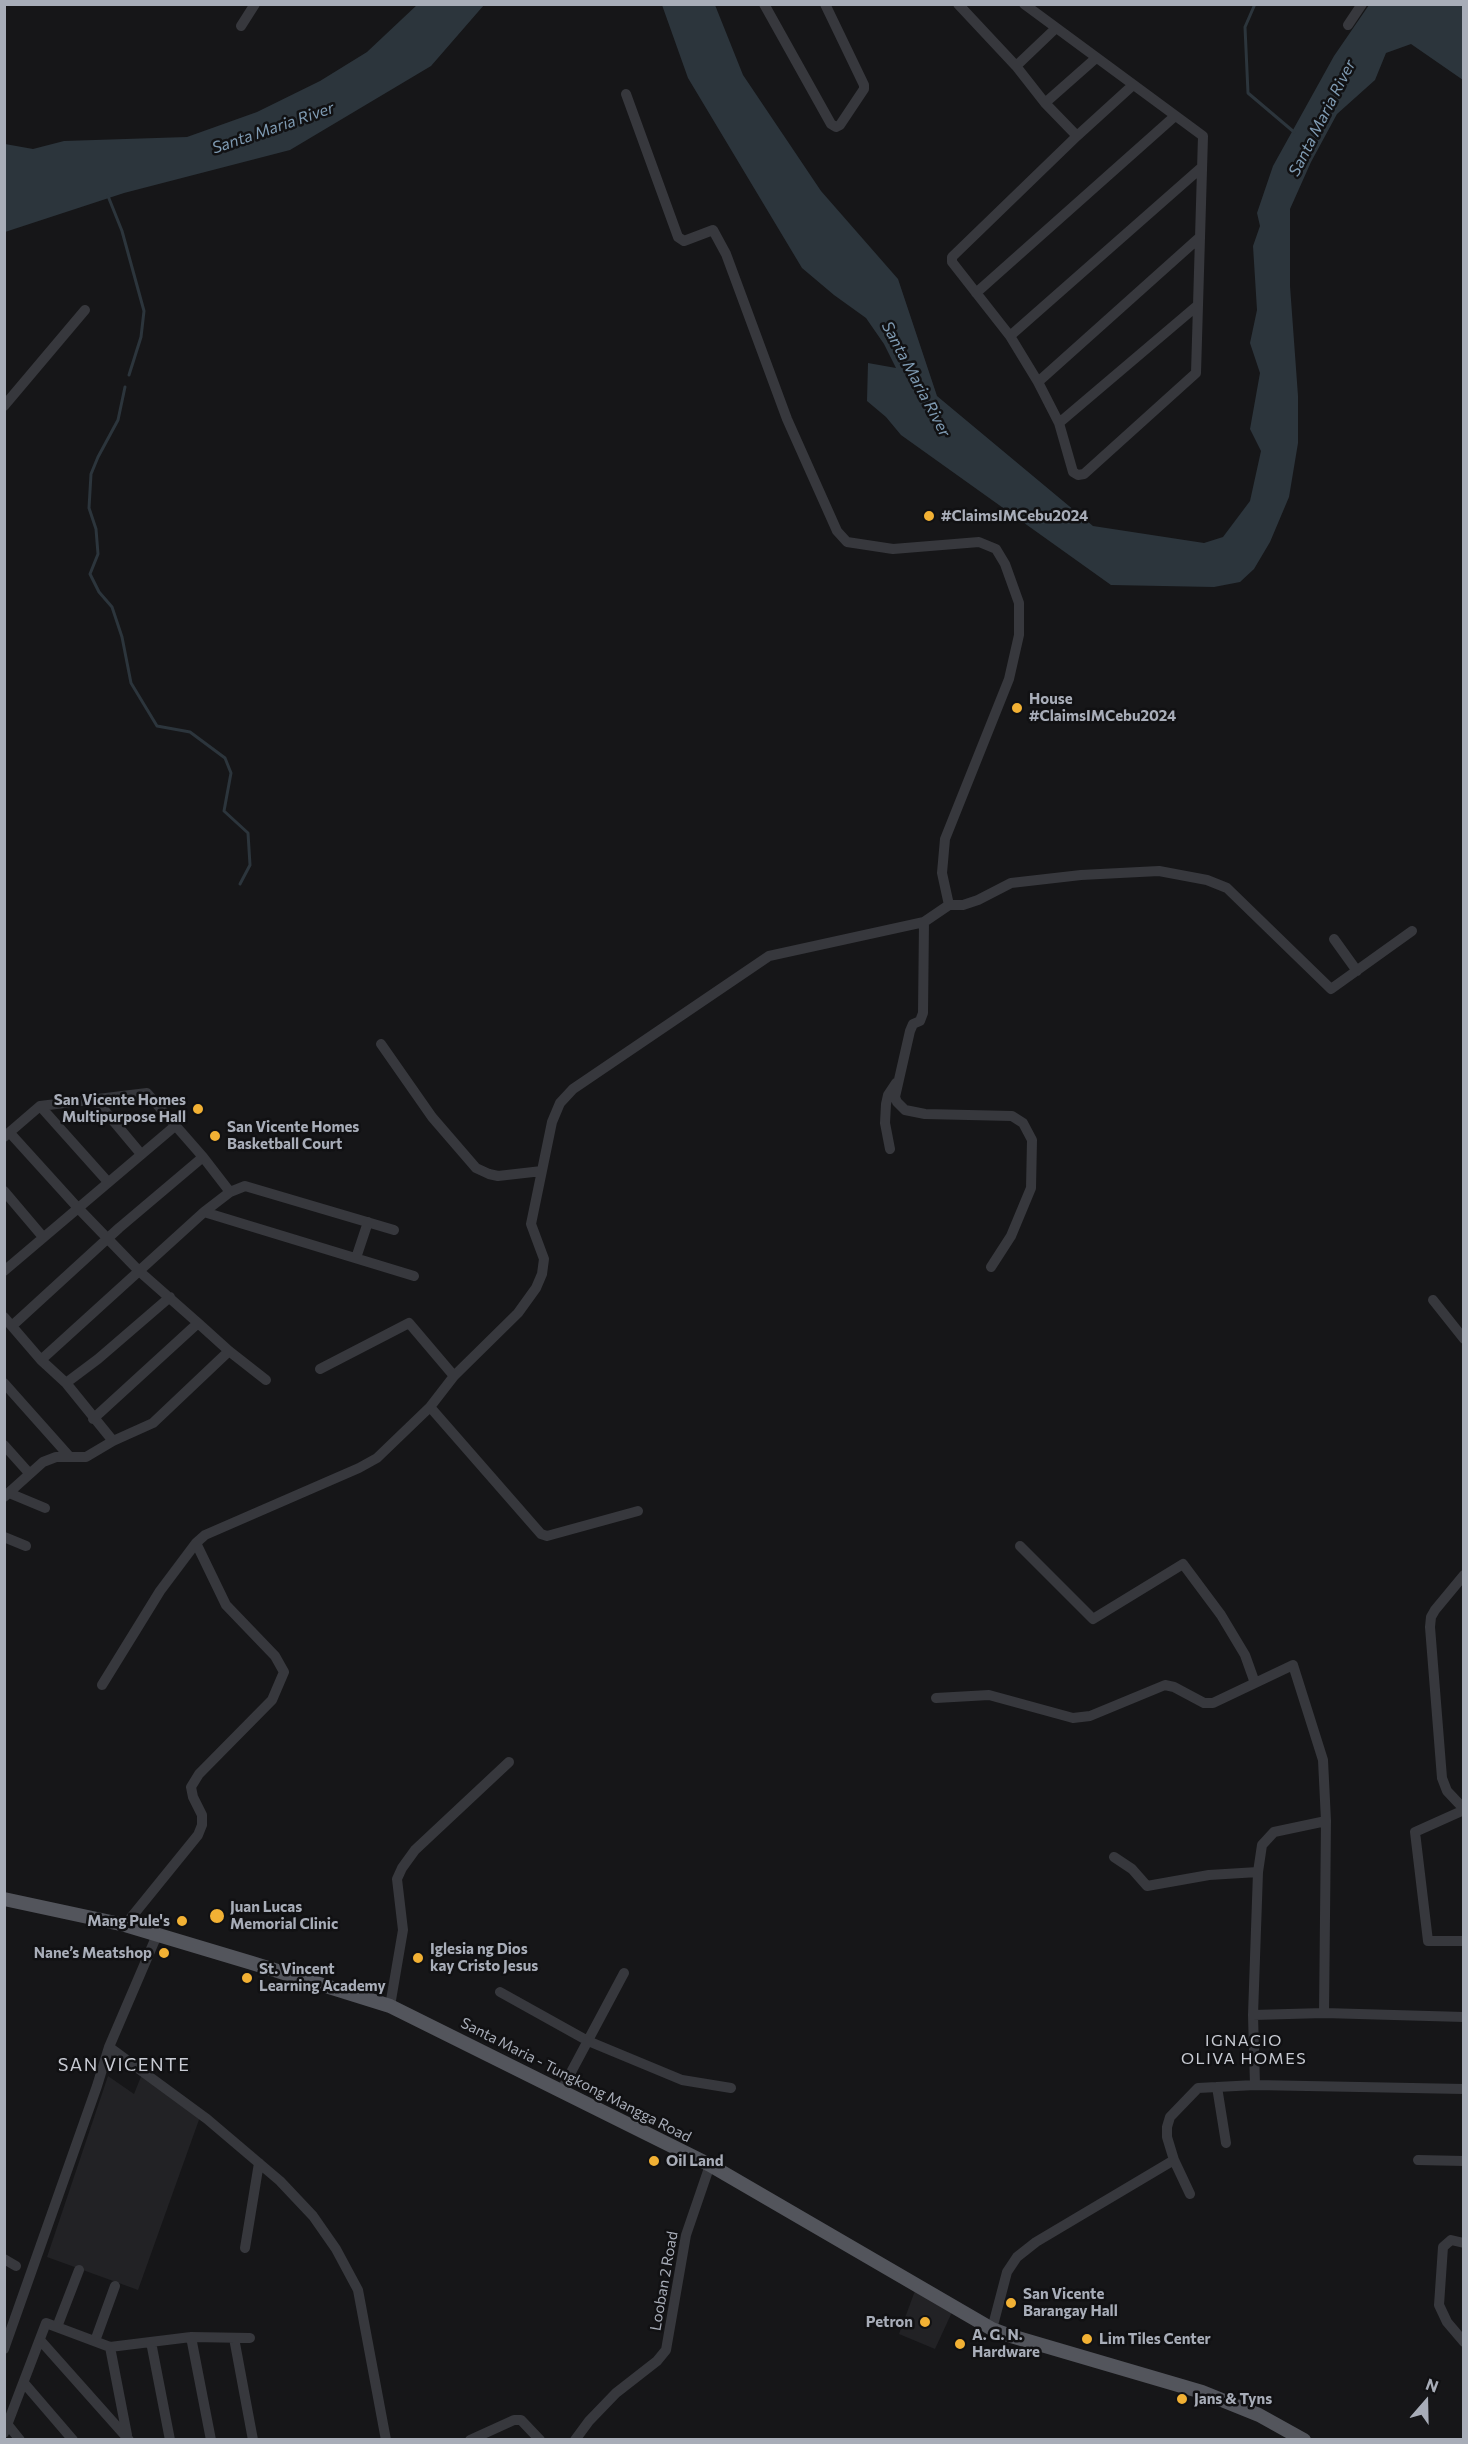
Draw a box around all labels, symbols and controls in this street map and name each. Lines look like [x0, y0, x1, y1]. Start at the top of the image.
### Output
water label: Santa Maria River [1284, 57, 1360, 179]
water label: Santa Maria River [209, 98, 337, 158]
water label: Santa Maria River [877, 318, 955, 440]
place label: #ClaimsIMCebu2024 [941, 507, 1088, 525]
marker: #ClaimsIMCebu2024 [922, 509, 936, 523]
place label: House #ClaimsIMCebu2024 [1029, 690, 1176, 725]
marker: House #ClaimsIMCebu2024 [1010, 701, 1024, 715]
place label: San Vicente Homes Multipurpose Hall [54, 1091, 186, 1126]
marker: San Vicente Homes Multipurpose Hall [191, 1102, 205, 1116]
place label: San Vicente Homes Basketball Court [227, 1118, 359, 1153]
marker: San Vicente Homes Basketball Court [208, 1129, 222, 1143]
place label: Juan Lucas Memorial Clinic [230, 1898, 338, 1933]
marker: Juan Lucas Memorial Clinic [208, 1907, 226, 1925]
place label: Mang Pule's [87, 1912, 170, 1930]
marker: Mang Pule's [175, 1914, 189, 1928]
place label: Iglesia ng Dios kay Cristo Jesus [430, 1940, 538, 1975]
place label: Nane’s Meatshop [34, 1944, 152, 1962]
marker: Nane’s Meatshop [157, 1946, 171, 1960]
marker: Iglesia ng Dios kay Cristo Jesus [411, 1951, 425, 1965]
place label: St. Vincent Learning Academy [259, 1960, 386, 1995]
marker: St. Vincent Learning Academy [240, 1971, 254, 1985]
street label: Santa Maria - Tungkong Mangga Road [458, 2014, 694, 2146]
district label: IGNACIO OLIVA HOMES [1181, 2031, 1307, 2069]
district label: SAN VICENTE [58, 2054, 190, 2076]
place label: Oil Land [666, 2152, 723, 2170]
marker: Oil Land [647, 2154, 661, 2168]
street label: Looban 2 Road [646, 2230, 682, 2332]
place label: San Vicente Barangay Hall [1023, 2285, 1118, 2320]
marker: San Vicente Barangay Hall [1004, 2296, 1018, 2310]
place label: Petron [866, 2313, 913, 2331]
marker: Petron [918, 2315, 932, 2329]
place label: A. G. N. Hardware [972, 2326, 1040, 2361]
place label: Lim Tiles Center [1099, 2330, 1211, 2348]
marker: Lim Tiles Center [1080, 2332, 1094, 2346]
marker: A. G. N. Hardware [953, 2337, 967, 2351]
north arrow [1396, 2372, 1456, 2432]
text: N [1423, 2374, 1441, 2396]
place label: Jans & Tyns [1194, 2390, 1272, 2408]
marker: Jans & Tyns [1175, 2392, 1189, 2406]

